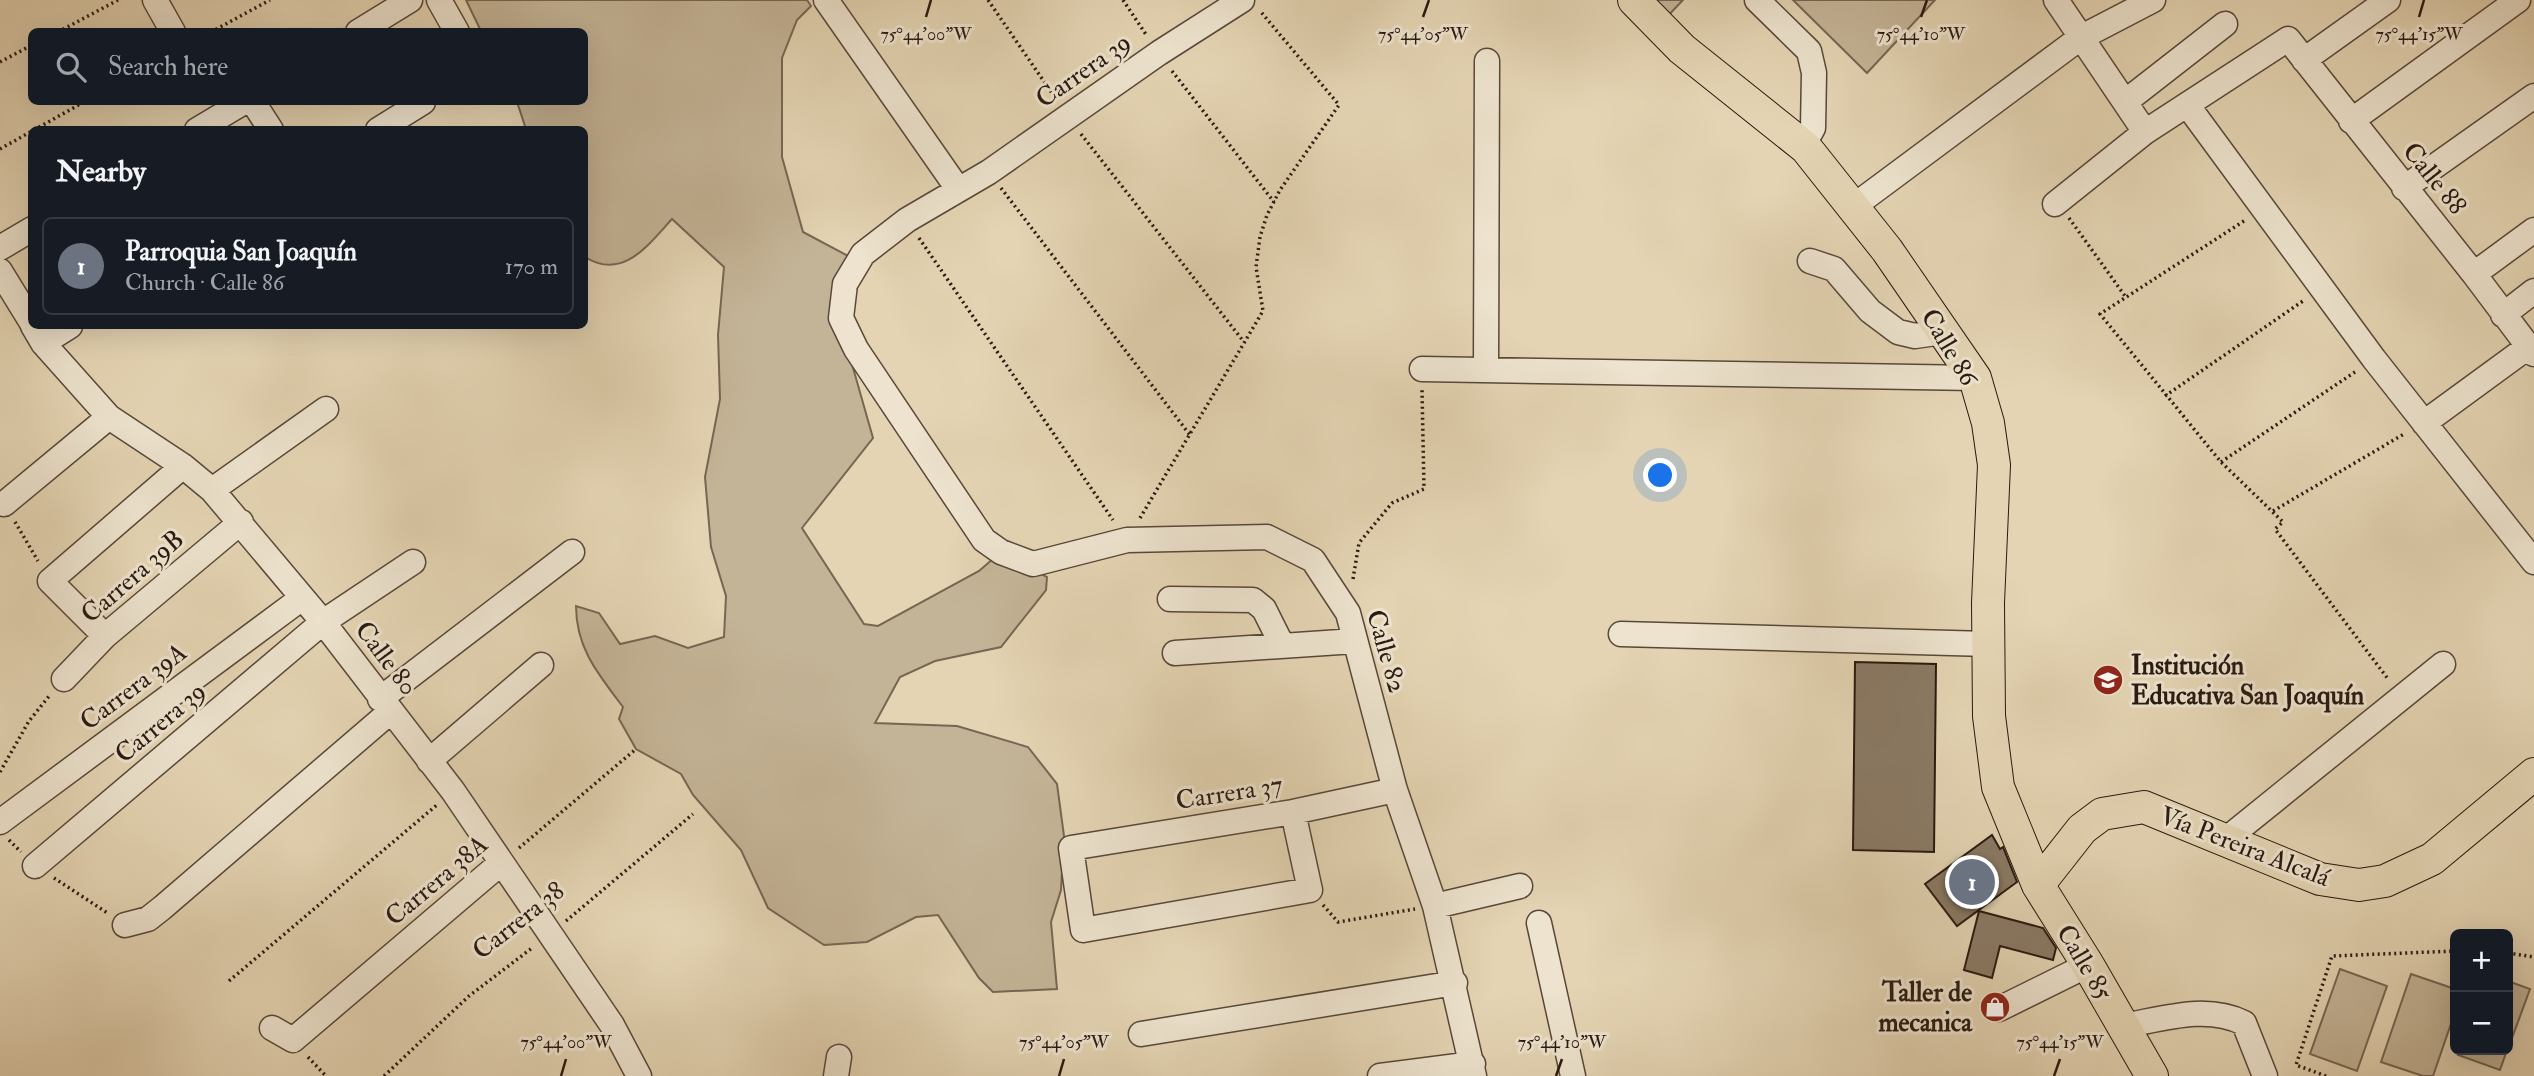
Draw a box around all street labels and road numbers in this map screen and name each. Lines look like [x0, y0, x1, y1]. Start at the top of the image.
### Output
street label: Carrera 39 [1030, 26, 1137, 115]
street label: Calle 88 [2395, 136, 2473, 221]
street label: Calle 86 [1914, 303, 1986, 394]
street label: Carrera 39B [75, 523, 191, 630]
street label: Calle 82 [1359, 606, 1413, 696]
street label: Calle 80 [348, 615, 424, 702]
street label: Carrera 39A [74, 636, 192, 736]
street label: Carrera 39 [108, 675, 212, 769]
street label: Carrera 37 [1174, 769, 1285, 817]
street label: Vía Pereira Alcalá [2155, 800, 2335, 894]
street label: Carrera 38A [379, 828, 495, 933]
street label: Carrera 38 [466, 875, 571, 967]
street label: Calle 85 [2049, 919, 2119, 1007]

